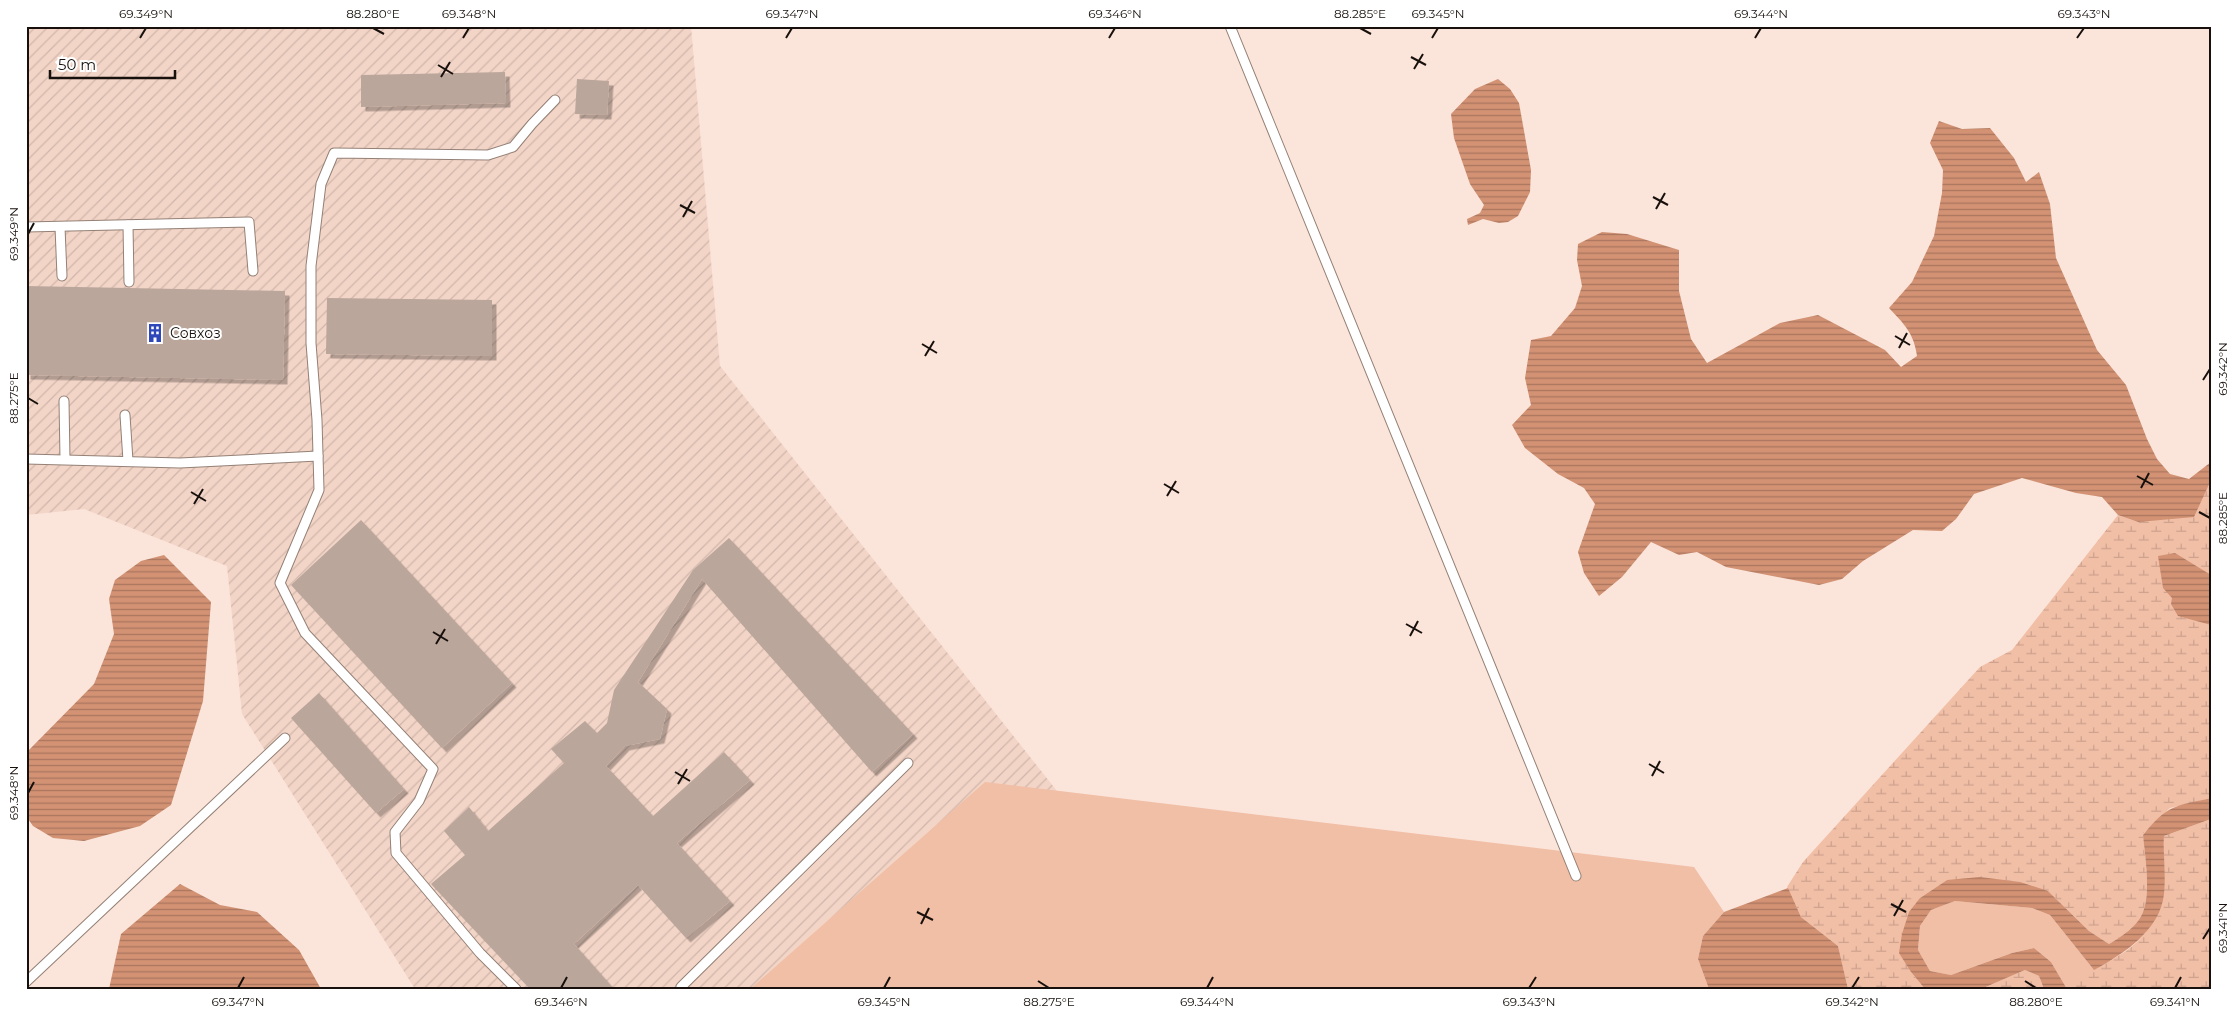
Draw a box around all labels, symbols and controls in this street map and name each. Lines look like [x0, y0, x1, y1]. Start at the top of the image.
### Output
text: 69.349°N [119, 6, 173, 21]
text: 88.280°E [346, 6, 400, 21]
text: 69.348°N [442, 6, 496, 21]
text: 69.347°N [765, 6, 819, 21]
text: 69.346°N [1088, 6, 1142, 21]
text: 88.285°E [1334, 6, 1386, 21]
text: 69.345°N [1411, 6, 1465, 21]
text: 69.344°N [1734, 6, 1788, 21]
text: 69.343°N [2057, 6, 2111, 21]
scale bar [50, 48, 175, 80]
text: 50 m [58, 55, 96, 74]
text: 69.349°N [6, 207, 21, 261]
building icon: Совхоз [144, 322, 166, 344]
place label: Совхоз [170, 324, 221, 342]
text: 69.342°N [2215, 342, 2230, 396]
text: 88.275°E [6, 372, 21, 424]
text: 88.285°E [2215, 492, 2230, 544]
text: 69.348°N [6, 766, 21, 820]
text: 69.341°N [2215, 903, 2230, 953]
text: 69.347°N [211, 994, 265, 1009]
text: 69.346°N [534, 994, 588, 1009]
text: 69.345°N [857, 994, 911, 1009]
text: 88.275°E [1023, 994, 1075, 1009]
text: 69.344°N [1180, 994, 1234, 1009]
text: 69.343°N [1502, 994, 1556, 1009]
text: 69.342°N [1825, 994, 1879, 1009]
text: 88.280°E [2009, 994, 2063, 1009]
text: 69.341°N [2150, 994, 2200, 1009]

